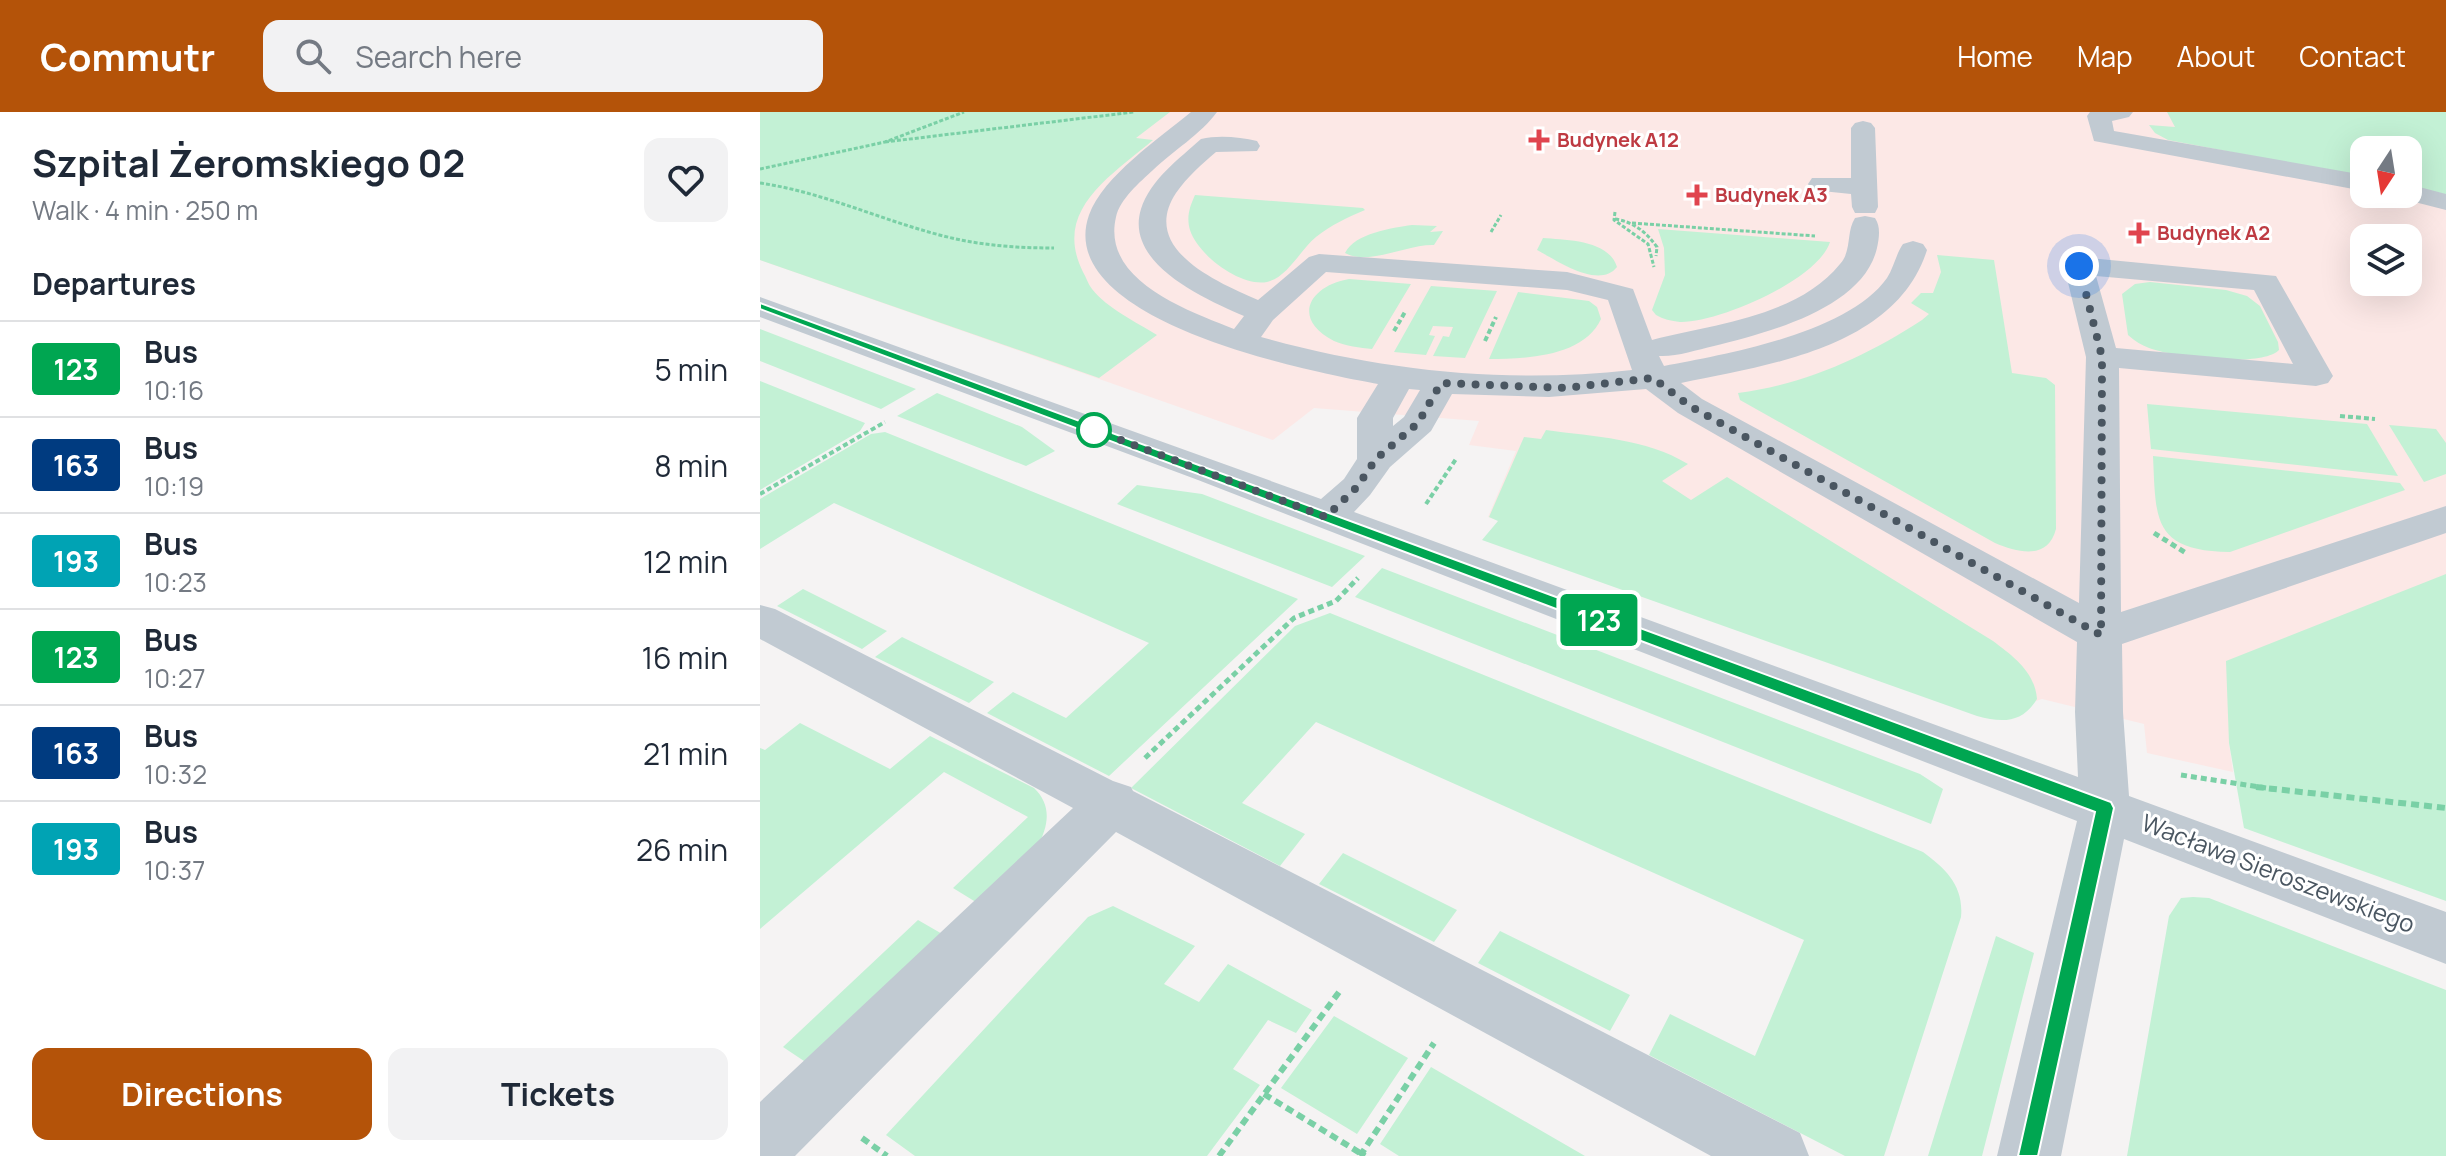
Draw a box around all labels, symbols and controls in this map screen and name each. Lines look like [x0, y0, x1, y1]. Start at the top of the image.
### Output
search box [263, 20, 823, 92]
text: Commutr [40, 30, 215, 82]
icon: search [291, 34, 335, 78]
text: Search here [355, 36, 522, 77]
text: Home [1957, 37, 2033, 75]
text: Map [2077, 37, 2133, 75]
text: About [2177, 37, 2255, 75]
text: Contact [2299, 37, 2406, 75]
place label: Budynek A12 [1557, 126, 1679, 153]
marker: Budynek A12 [1528, 129, 1550, 151]
text: Szpital Żeromskiego 02 [32, 136, 465, 188]
north arrow [2350, 136, 2422, 208]
map controls [2350, 136, 2422, 296]
button: heart [644, 138, 728, 222]
place label: Budynek A3 [1715, 181, 1828, 208]
marker: Budynek A3 [1686, 184, 1708, 206]
text: Walk · 4 min · 250 m [32, 192, 258, 228]
place label: Budynek A2 [2157, 219, 2270, 246]
marker: Budynek A2 [2128, 222, 2150, 244]
button: layers [2350, 224, 2422, 296]
your location [2059, 246, 2099, 286]
text: Departures [32, 263, 196, 304]
text: Bus [144, 331, 198, 372]
text: 5 min [654, 349, 728, 390]
text: 123 [53, 350, 99, 388]
text: 10:16 [144, 372, 204, 408]
unlabelled marker [1077, 413, 1111, 447]
text: Bus [144, 427, 198, 468]
text: 8 min [654, 445, 728, 486]
text: 163 [53, 446, 99, 484]
text: 10:19 [144, 468, 204, 504]
text: Bus [144, 523, 198, 564]
text: 12 min [643, 541, 728, 582]
text: 193 [53, 542, 99, 580]
text: 10:23 [144, 564, 207, 600]
line badge: 123 [1553, 594, 1645, 646]
text: 123 [1576, 601, 1622, 639]
text: Bus [144, 619, 198, 660]
text: 16 min [641, 637, 728, 678]
text: 123 [53, 638, 99, 676]
text: 10:27 [144, 660, 206, 696]
text: Bus [144, 715, 198, 756]
text: 21 min [643, 733, 728, 774]
text: 163 [53, 734, 99, 772]
text: 10:32 [144, 756, 207, 792]
street label: Wacława Sieroszewskiego [2137, 805, 2420, 940]
text: Bus [144, 811, 198, 852]
text: 26 min [636, 829, 728, 870]
text: 193 [53, 830, 99, 868]
text: 10:37 [144, 852, 205, 888]
button: Directions [32, 1048, 372, 1140]
button: Tickets [388, 1048, 728, 1140]

